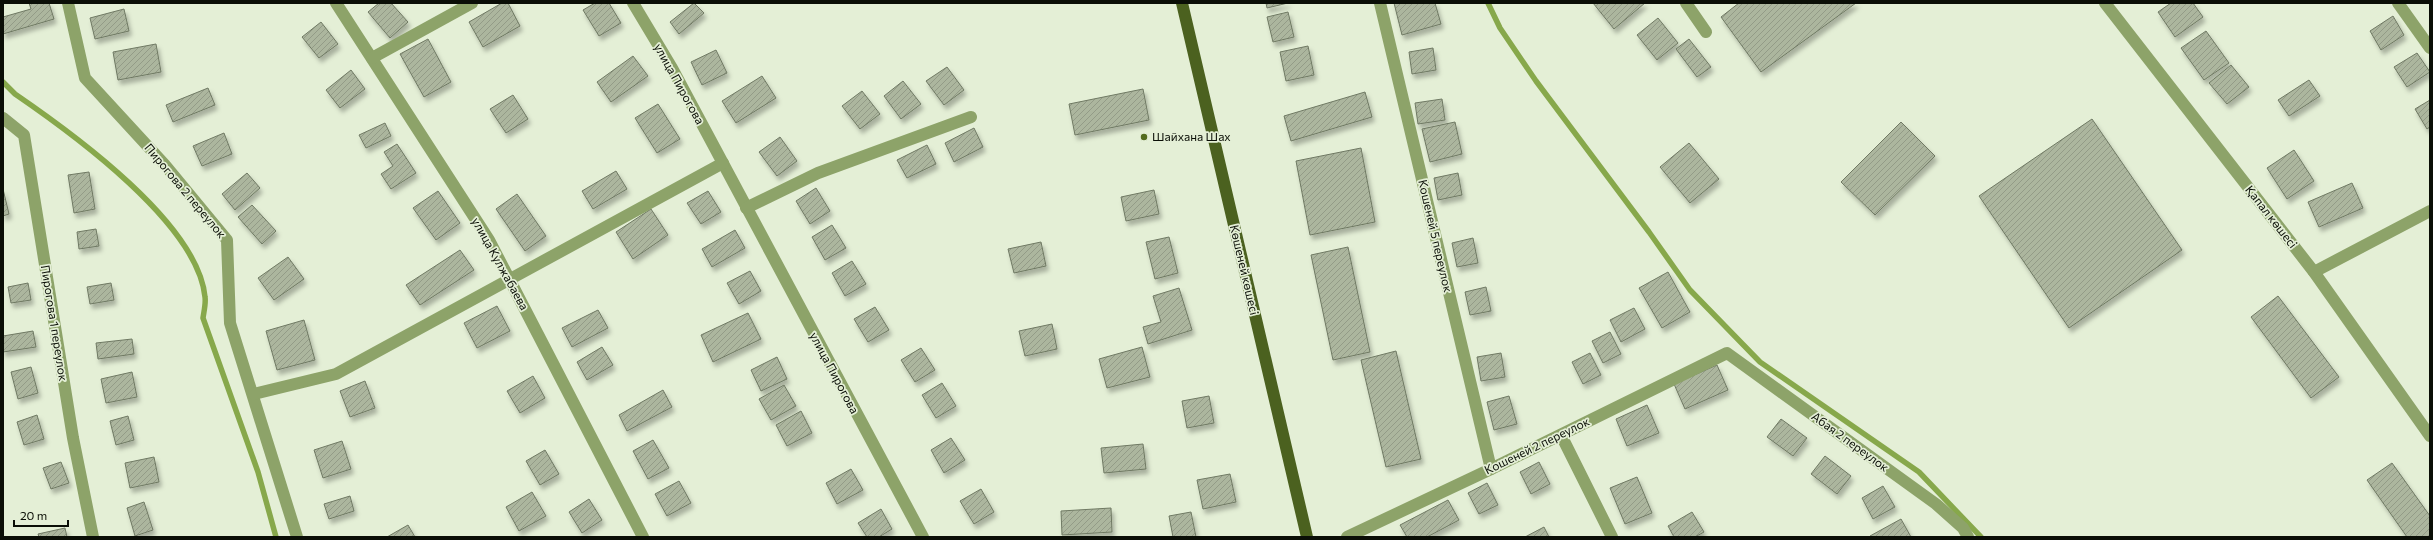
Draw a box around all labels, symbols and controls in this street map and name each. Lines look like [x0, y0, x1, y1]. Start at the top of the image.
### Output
street label: улица Пирогова [652, 41, 708, 126]
place label: Шайхана Шах [1152, 129, 1231, 143]
marker: Шайхана Шах [1139, 132, 1149, 142]
street label: Пирогова 2 переулок [142, 140, 230, 241]
street label: Кошеней 5 переулок [1416, 178, 1456, 294]
street label: Қапал көшесі [2243, 182, 2301, 251]
street label: улица Кулжабаева [470, 215, 532, 312]
street label: Көшеней көшесі [1228, 223, 1262, 316]
street label: Пирогова 1 переулок [39, 264, 71, 382]
street label: улица Пирогова [808, 329, 862, 416]
street label: Абая 2 переулок [1809, 409, 1892, 474]
street label: Кошеней 2 переулок [1482, 413, 1592, 477]
scale bar [14, 502, 68, 528]
text: 20 m [20, 508, 47, 522]

